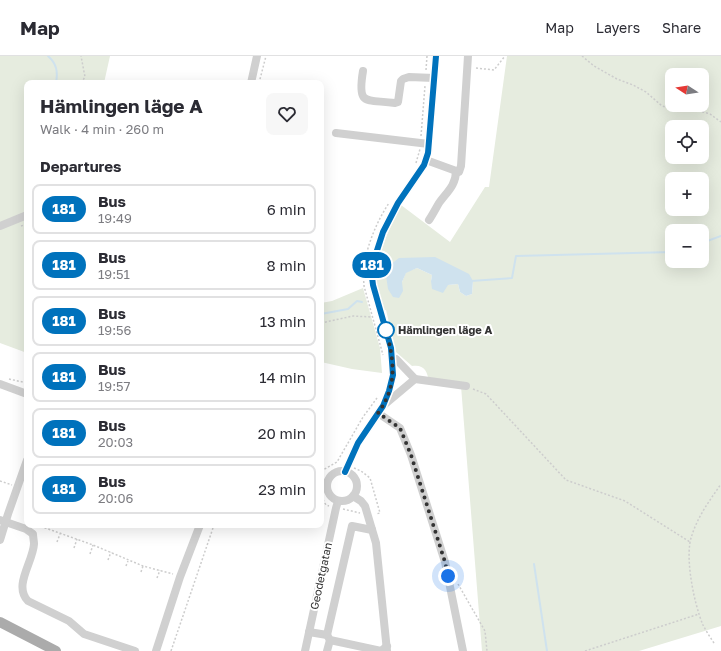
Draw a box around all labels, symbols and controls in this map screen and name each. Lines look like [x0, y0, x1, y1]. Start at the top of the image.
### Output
text: Map [20, 16, 60, 39]
text: Map [545, 19, 574, 36]
text: Layers [596, 19, 640, 36]
text: Share [662, 19, 701, 36]
north arrow [665, 68, 709, 112]
map controls [665, 68, 709, 268]
button: heart [266, 93, 308, 135]
text: Hämlingen läge A [40, 94, 203, 117]
button: locate [665, 120, 709, 164]
text: Walk · 4 min · 260 m [40, 121, 164, 137]
text: Departures [40, 157, 121, 175]
button: + [665, 172, 709, 216]
text: Bus [98, 192, 126, 210]
text: 181 [52, 200, 76, 217]
text: 6 min [267, 200, 306, 218]
text: 19:49 [98, 210, 132, 226]
button: − [665, 224, 709, 268]
text: Bus [98, 248, 126, 266]
line badge: 181 [349, 252, 395, 278]
text: 181 [52, 256, 76, 273]
text: 8 min [267, 256, 306, 274]
text: 181 [360, 256, 384, 273]
text: 19:51 [98, 266, 130, 282]
text: Bus [98, 304, 126, 322]
text: 181 [52, 312, 76, 329]
text: 13 min [260, 312, 306, 330]
marker: Hämlingen läge A [377, 321, 395, 339]
text: 19:56 [98, 322, 131, 338]
place label: Hämlingen läge A [398, 323, 492, 336]
text: Bus [98, 360, 126, 378]
text: 181 [52, 368, 76, 385]
text: 14 min [259, 368, 306, 386]
text: 19:57 [98, 378, 131, 394]
text: Bus [98, 416, 126, 434]
text: 181 [52, 424, 76, 441]
text: 20 min [258, 424, 306, 442]
text: 20:03 [98, 434, 133, 450]
text: Bus [98, 472, 126, 490]
text: 181 [52, 480, 76, 497]
text: 23 min [258, 480, 306, 498]
text: 20:06 [98, 490, 133, 506]
street label: Geodetgatan [307, 541, 334, 611]
your location [438, 566, 458, 586]

